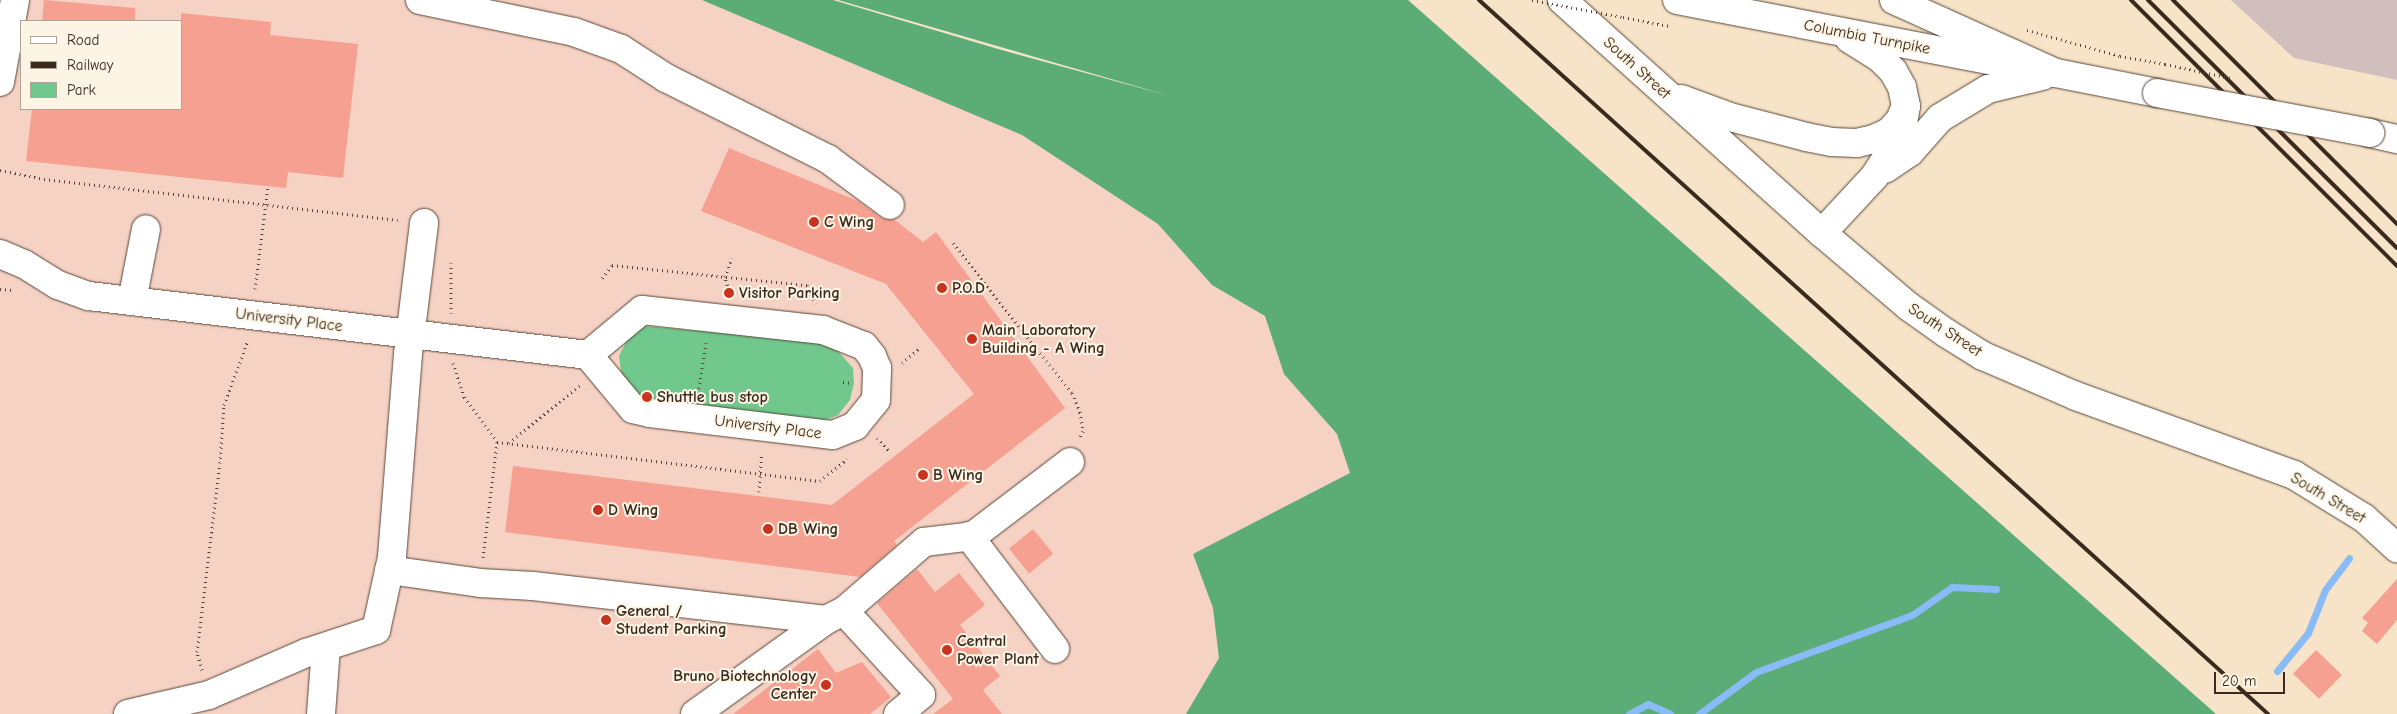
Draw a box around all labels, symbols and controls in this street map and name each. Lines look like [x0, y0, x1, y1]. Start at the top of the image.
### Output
street label: Columbia Turnpike [1802, 15, 1932, 59]
legend [20, 20, 182, 110]
text: Road [67, 31, 99, 49]
street label: South Street [1599, 33, 1675, 103]
text: Railway [67, 56, 113, 74]
text: Park [67, 81, 96, 99]
place label: C Wing [824, 212, 874, 232]
marker: C Wing [808, 216, 820, 228]
place label: P.O.D [952, 278, 985, 298]
marker: P.O.D [936, 282, 948, 294]
place label: Visitor Parking [739, 283, 840, 303]
marker: Visitor Parking [723, 287, 735, 299]
street label: South Street [1905, 299, 1985, 361]
street label: University Place [234, 304, 344, 336]
place label: Main Laboratory Building - A Wing [982, 320, 1105, 358]
marker: Main Laboratory Building - A Wing [966, 333, 978, 345]
place label: Shuttle bus stop [657, 387, 768, 407]
marker: Shuttle bus stop [641, 391, 653, 403]
street label: University Place [713, 411, 823, 443]
place label: B Wing [933, 465, 983, 485]
street label: South Street [2287, 468, 2369, 528]
marker: B Wing [917, 469, 929, 481]
place label: D Wing [608, 500, 659, 520]
marker: D Wing [592, 504, 604, 516]
place label: DB Wing [778, 519, 838, 539]
marker: DB Wing [762, 523, 774, 535]
place label: General / Student Parking [616, 601, 727, 639]
marker: General / Student Parking [600, 614, 612, 626]
place label: Central Power Plant [957, 631, 1039, 669]
marker: Central Power Plant [941, 644, 953, 656]
scale bar [2217, 662, 2288, 694]
place label: Bruno Biotechnology Center [673, 666, 816, 704]
text: 20 m [2222, 672, 2256, 690]
marker: Bruno Biotechnology Center [820, 679, 832, 691]

